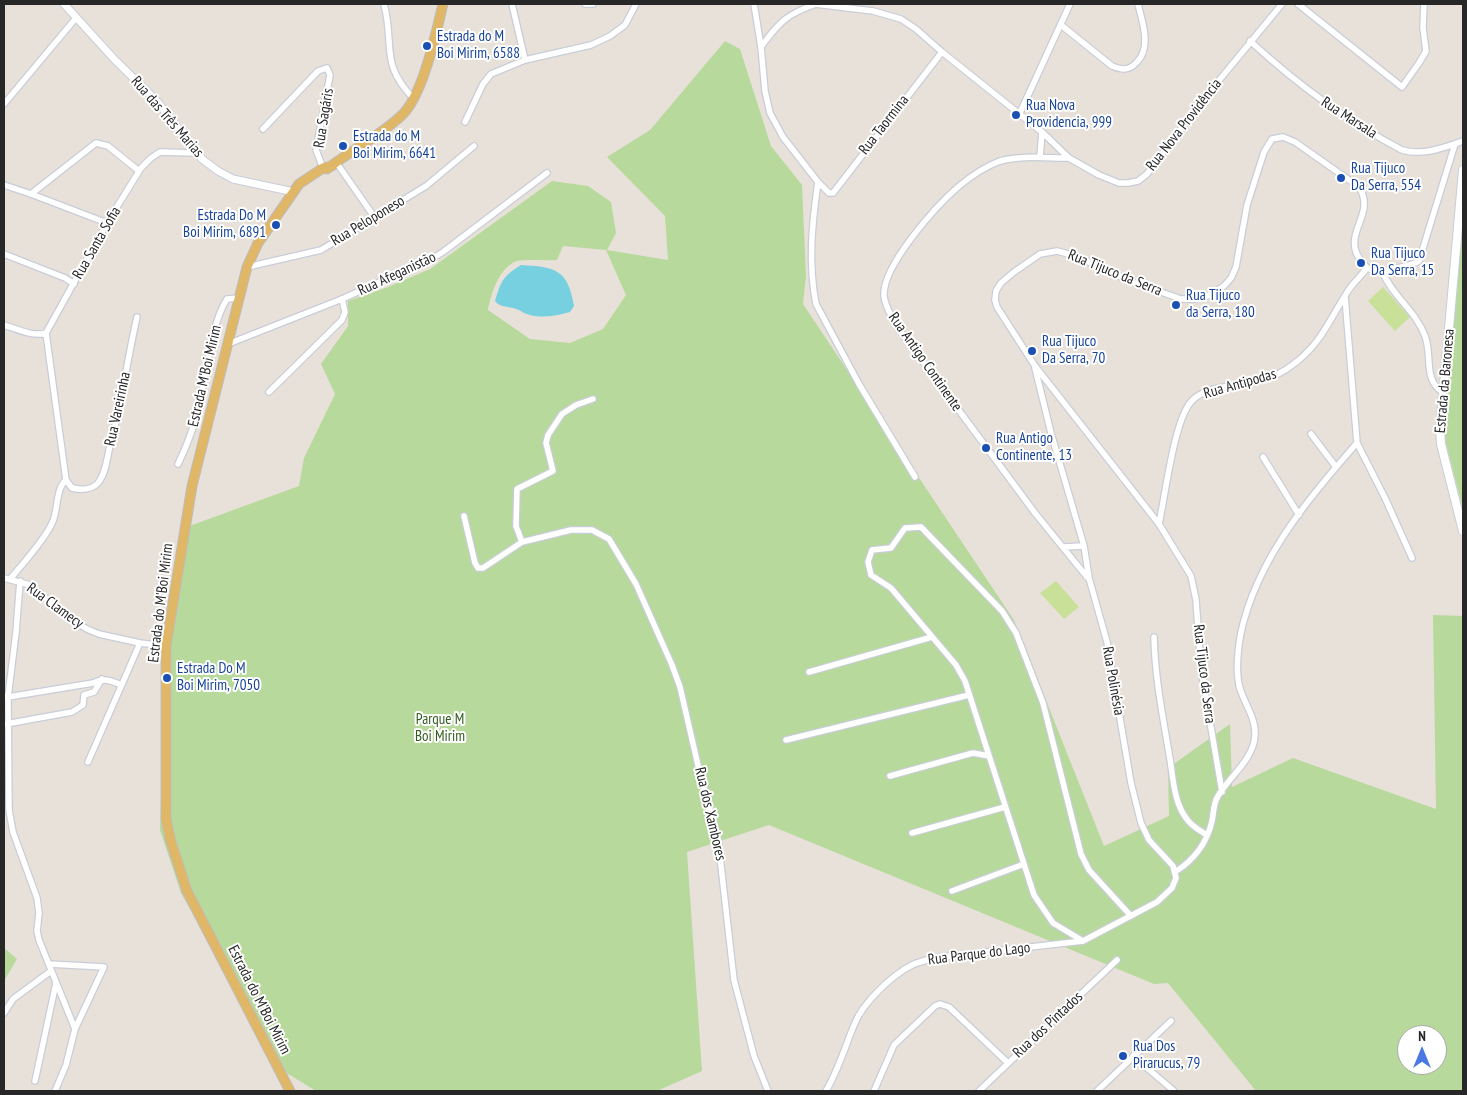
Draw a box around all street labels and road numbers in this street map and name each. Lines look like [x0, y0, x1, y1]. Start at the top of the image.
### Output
street label: Rua das Três Marias [127, 73, 207, 161]
street label: Rua Nova Providência [1142, 75, 1226, 175]
street label: Rua Sagáris [310, 87, 338, 149]
street label: Rua Taormina [855, 92, 913, 158]
street label: Rua Marsala [1318, 93, 1380, 143]
street label: Rua Peloponeso [328, 192, 408, 250]
street label: Rua Santa Sofia [69, 204, 125, 282]
street label: Rua Tijuco da Serra [1065, 246, 1165, 300]
street label: Rua Afeganistão [355, 248, 439, 300]
street label: Rua Antigo Continente [884, 309, 966, 415]
street label: Estrada M'Boi Mirim [185, 324, 225, 428]
street label: Estrada da Baronesa [1431, 328, 1459, 434]
street label: Rua Antipodas [1202, 365, 1278, 403]
street label: Rua Vareirinha [101, 370, 135, 448]
street label: Estrada do M'Boi Mirim [145, 542, 177, 664]
street label: Rua Clamecy [23, 579, 87, 633]
street label: Rua Tijuco da Serra [1189, 623, 1219, 725]
street label: Rua Polinésia [1098, 645, 1128, 717]
street label: Rua dos Xambores [690, 765, 730, 863]
street label: Rua Parque do Lago [927, 939, 1031, 969]
street label: Estrada do M'Boi Mirim [224, 943, 294, 1057]
street label: Rua dos Pintados [1009, 988, 1087, 1062]

